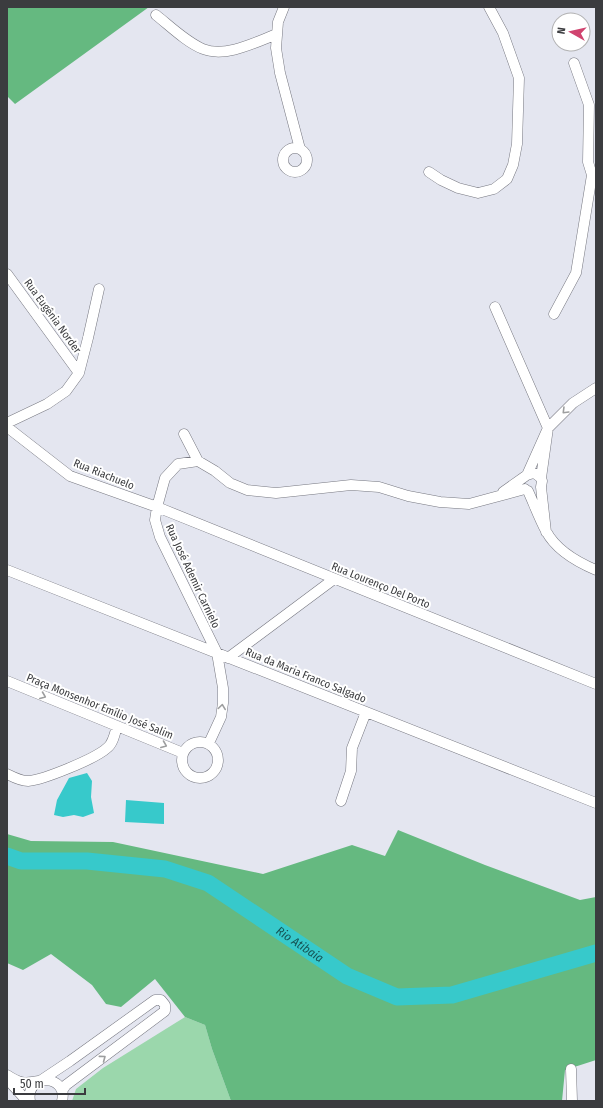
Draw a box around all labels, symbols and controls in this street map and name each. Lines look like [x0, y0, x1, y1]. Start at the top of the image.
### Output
north arrow [551, 12, 591, 52]
text: N [555, 27, 568, 35]
street label: Rua Eugênia Norder [21, 277, 84, 356]
one-way arrow [562, 406, 570, 414]
street label: Rua Riachuelo [72, 456, 136, 493]
street label: Rua José Ademir Carnielo [163, 522, 222, 631]
street label: Rua Lourenço Del Porto [330, 560, 432, 611]
street label: Rua da Maria Franco Salgado [244, 645, 368, 706]
street label: Praça Monsenhor Emílio José Salim [25, 671, 175, 742]
one-way arrow [39, 691, 47, 699]
one-way arrow [217, 704, 226, 710]
one-way arrow [160, 740, 167, 748]
water label: Rio Atibaia [274, 924, 326, 965]
one-way arrow [99, 1056, 106, 1063]
scale bar [14, 1070, 85, 1096]
text: 50 m [20, 1077, 44, 1091]

